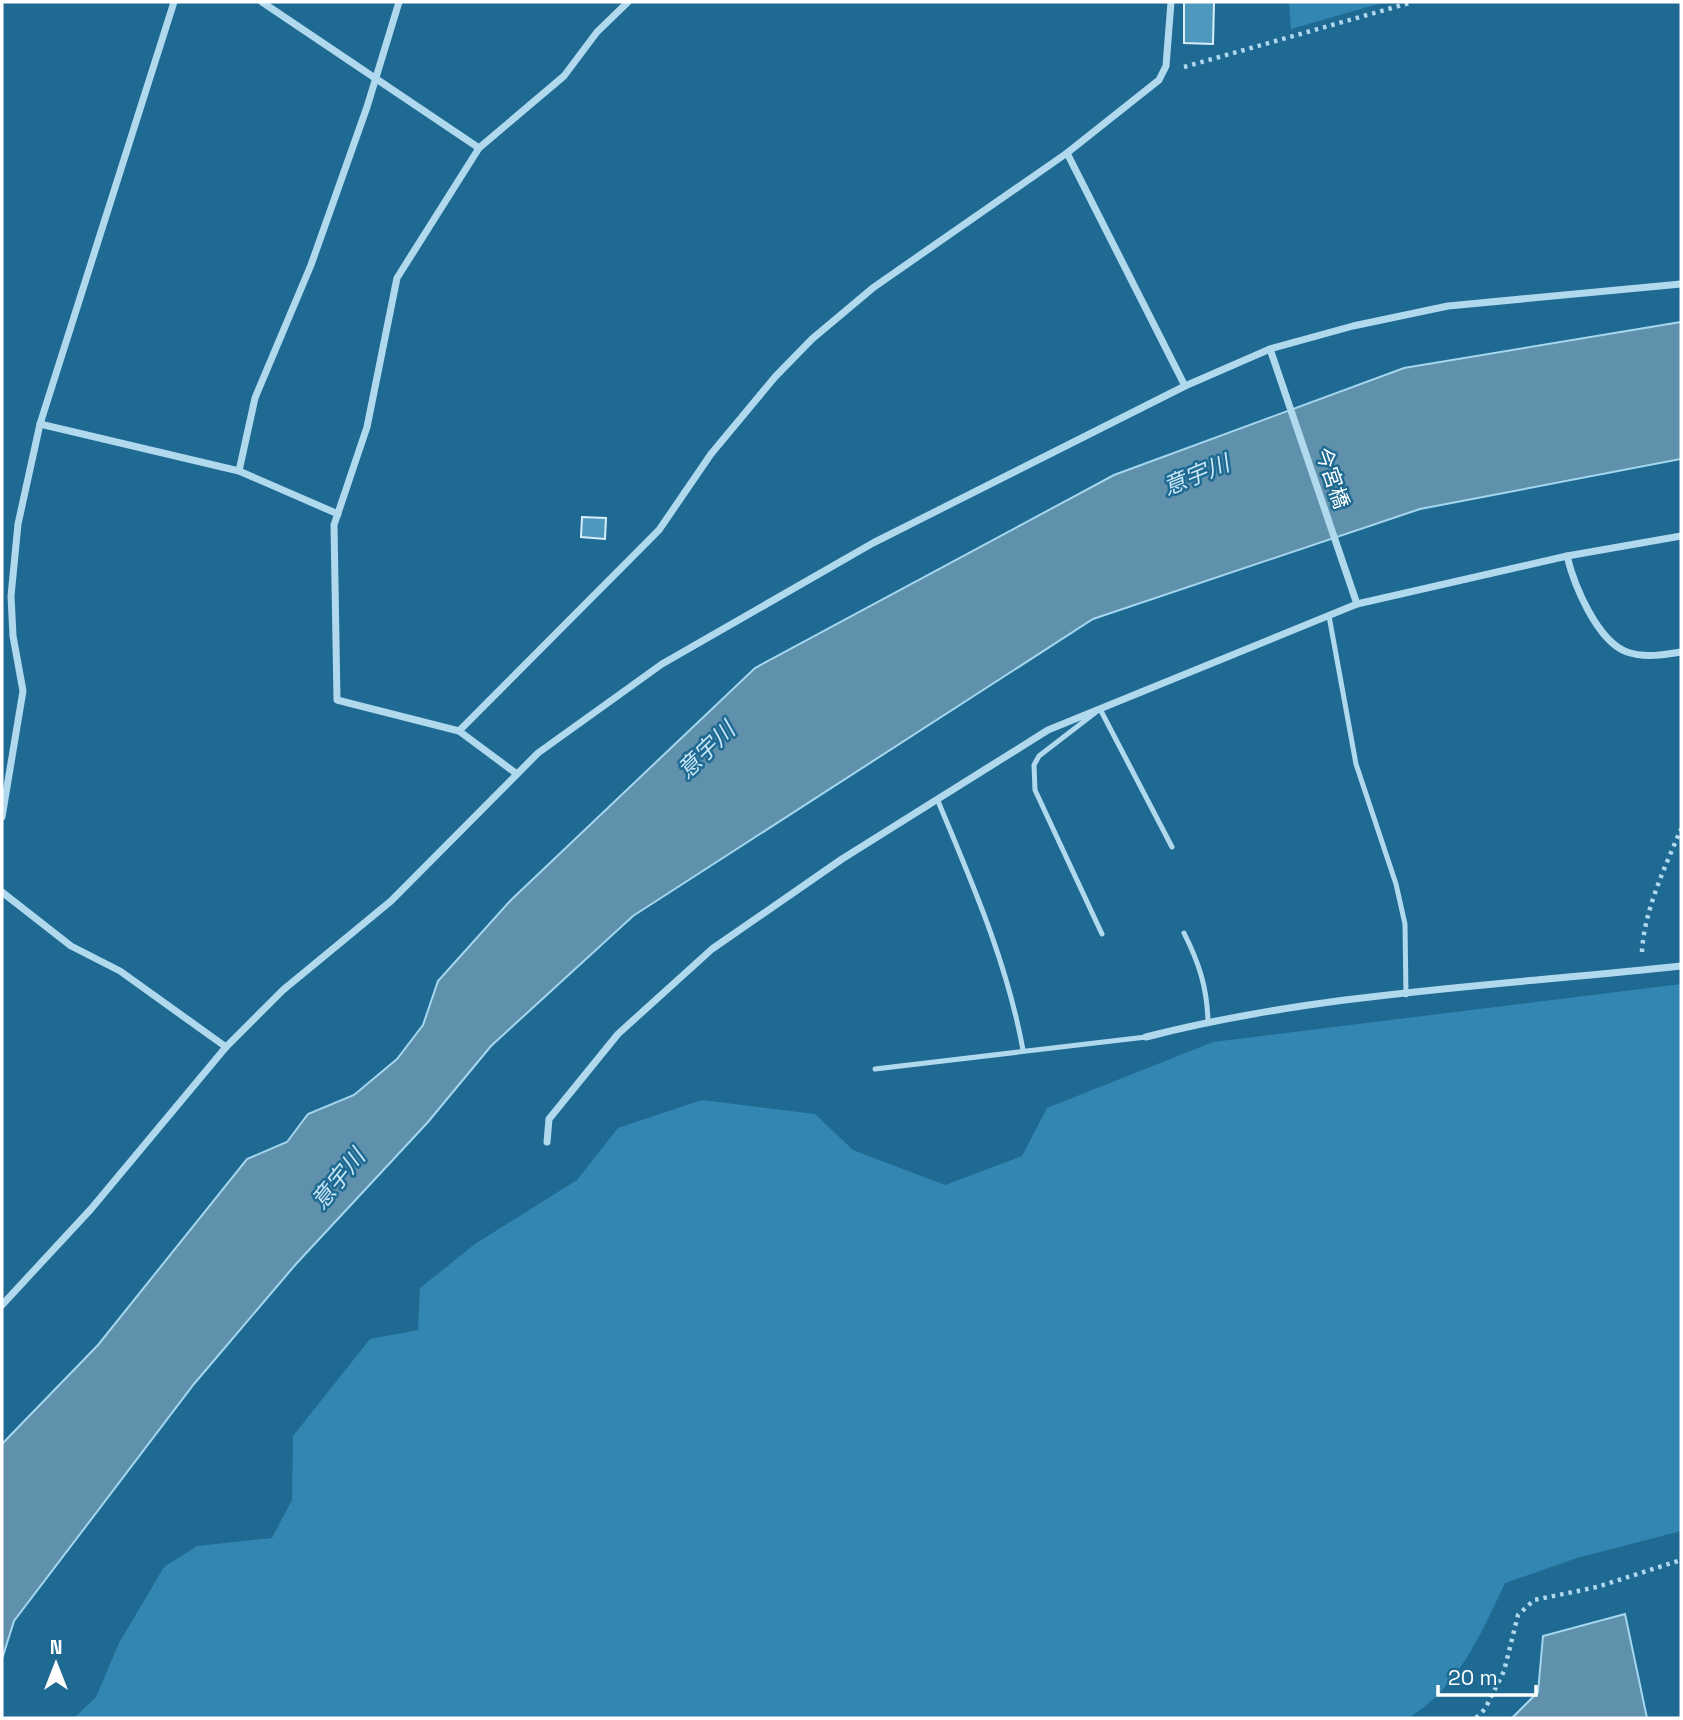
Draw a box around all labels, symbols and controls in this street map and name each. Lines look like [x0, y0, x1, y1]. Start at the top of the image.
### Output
street label: 今宮橋 [1309, 444, 1355, 512]
water label: 意宇川 [1158, 447, 1236, 502]
water label: 意宇川 [671, 713, 743, 785]
water label: 意宇川 [305, 1140, 373, 1215]
north arrow [21, 1629, 91, 1699]
text: N [50, 1635, 62, 1660]
scale bar [1438, 1654, 1536, 1698]
text: 20 m [1448, 1664, 1498, 1691]

